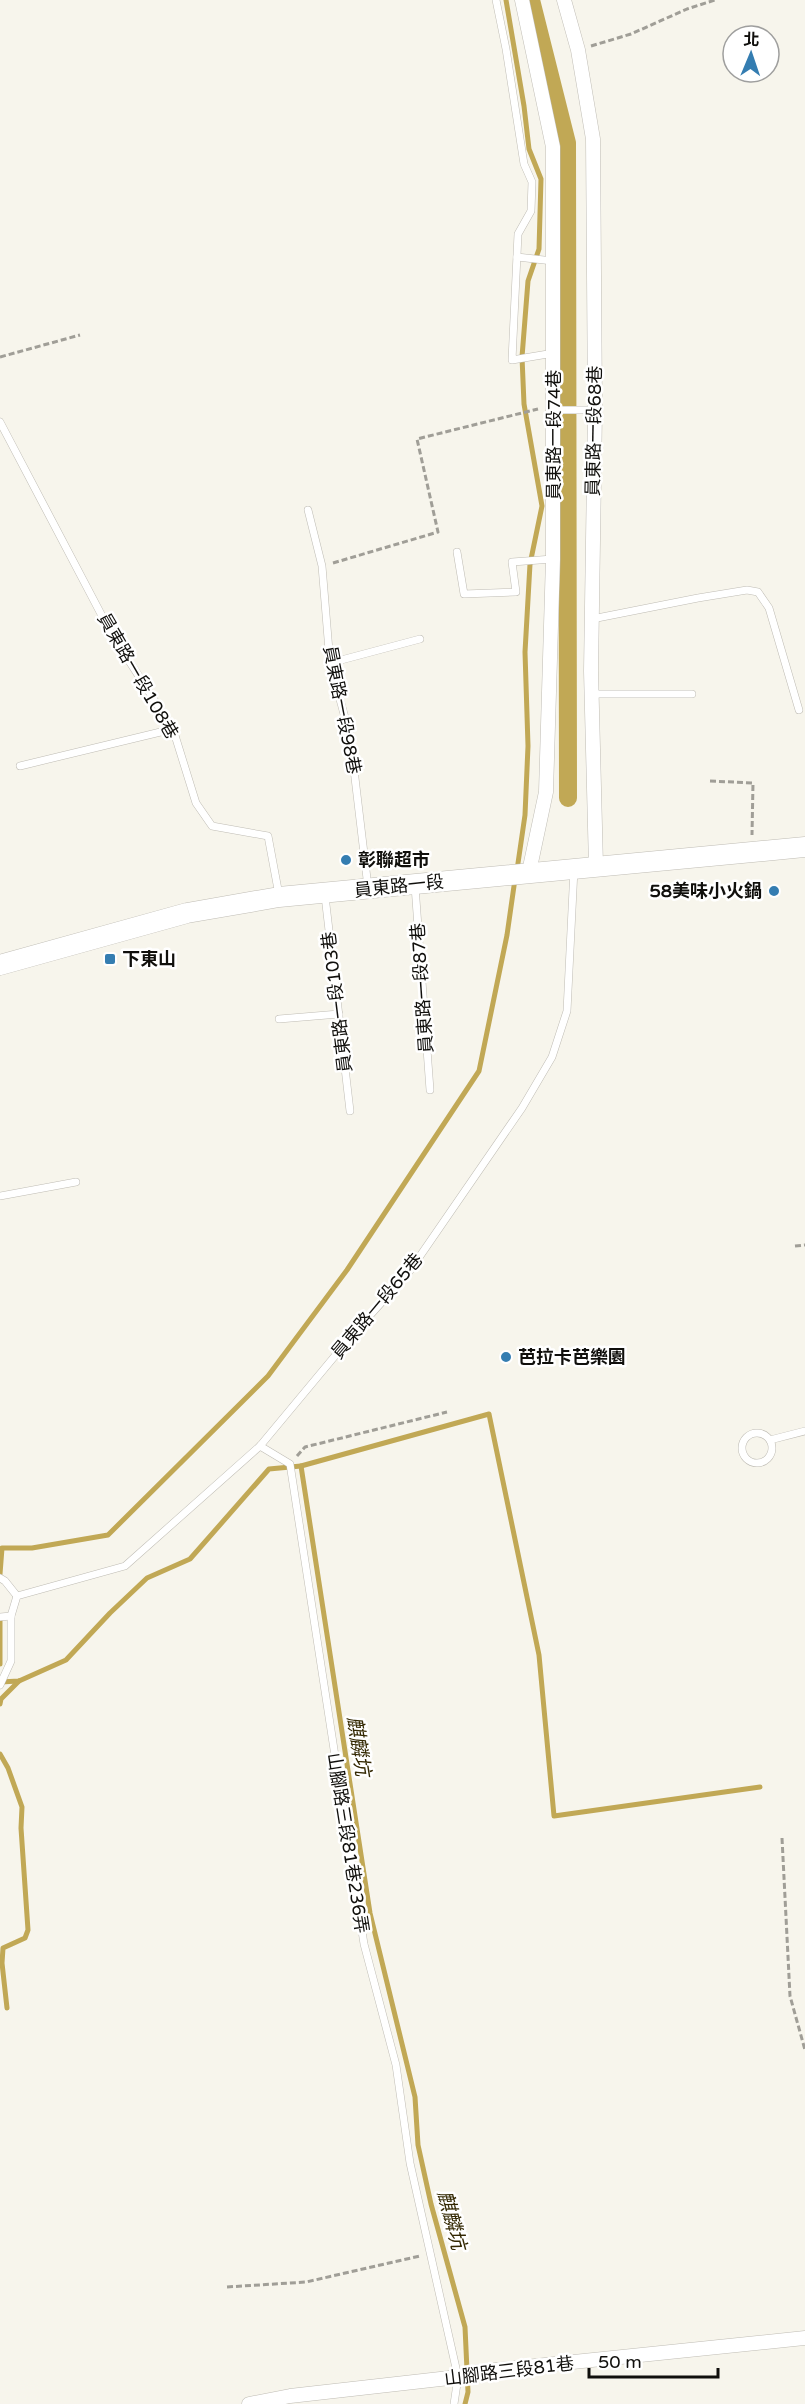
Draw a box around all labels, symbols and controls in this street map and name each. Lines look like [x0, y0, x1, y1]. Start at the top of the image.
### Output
north arrow [721, 24, 781, 84]
text: 北 [743, 30, 760, 50]
street label: 員東路一段68巷 [582, 366, 606, 496]
street label: 員東路一段74巷 [543, 370, 565, 500]
street label: 員東路一段108巷 [93, 609, 183, 743]
street label: 員東路一段98巷 [319, 644, 365, 776]
place label: 彰聯超市 [358, 849, 430, 871]
marker: 彰聯超市 [339, 853, 353, 867]
street label: 員東路一段 [353, 870, 445, 902]
place label: 58美味小火鍋 [649, 880, 762, 902]
marker: 58美味小火鍋 [767, 884, 781, 898]
street label: 員東路一段87巷 [406, 922, 438, 1054]
street label: 員東路一段103巷 [317, 930, 357, 1074]
place label: 下東山 [122, 948, 176, 970]
marker: 下東山 [103, 952, 117, 966]
street label: 員東路一段65巷 [327, 1249, 427, 1363]
place label: 芭拉卡芭樂園 [518, 1346, 626, 1368]
marker: 芭拉卡芭樂園 [499, 1350, 513, 1364]
water label: 麒麟坑 [341, 1715, 375, 1781]
street label: 山腳路三段81巷236弄 [323, 1751, 373, 1935]
water label: 麒麟坑 [432, 2188, 471, 2255]
scale bar [589, 2341, 718, 2379]
text: 50 m [598, 2351, 642, 2373]
street label: 山腳路三段81巷 [443, 2352, 575, 2390]

